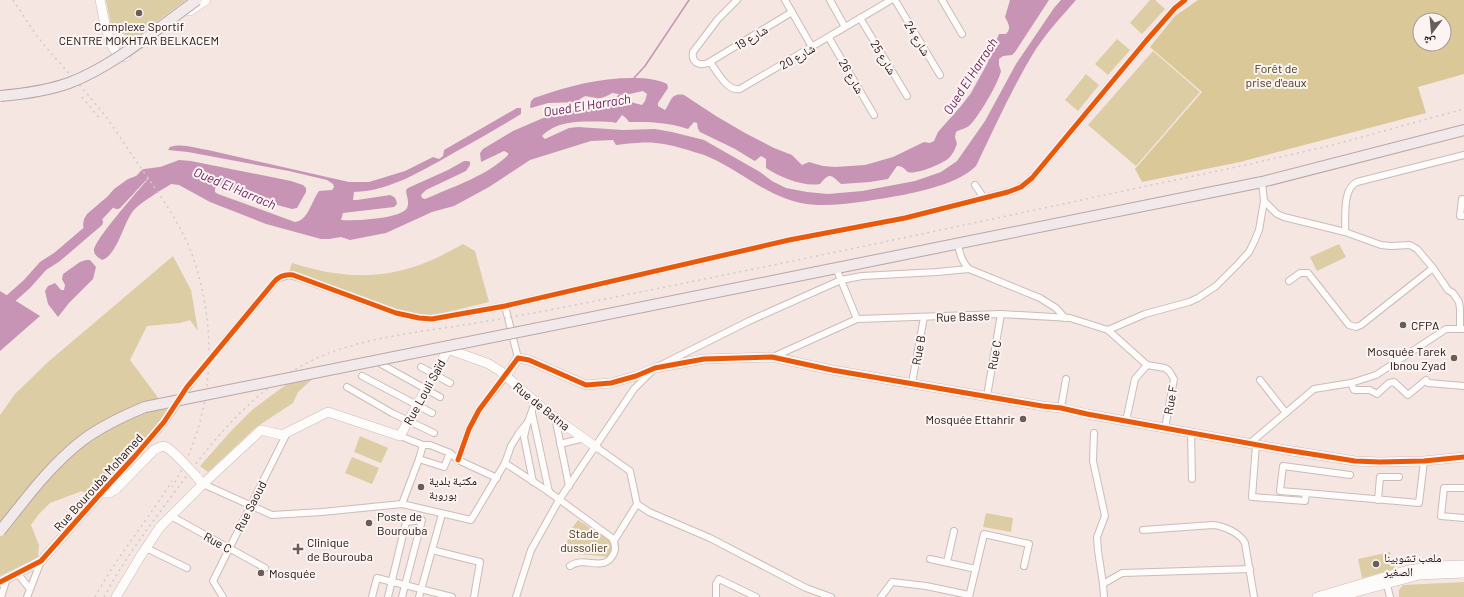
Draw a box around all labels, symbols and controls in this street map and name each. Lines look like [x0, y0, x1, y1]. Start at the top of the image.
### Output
marker: Complexe Sportif CENTRE MOKHTAR BELKACEM [134, 8, 144, 18]
north arrow [1412, 12, 1452, 52]
street label: شارع 24 [900, 18, 934, 59]
place label: Complexe Sportif CENTRE MOKHTAR BELKACEM [59, 19, 219, 47]
street label: شارع 19 [732, 22, 771, 54]
text: ش [1421, 32, 1437, 50]
water label: Oued El Harrach [939, 35, 1001, 117]
street label: شارع 25 [867, 37, 900, 78]
street label: شارع 20 [777, 40, 818, 73]
street label: شارع 26 [835, 56, 868, 97]
park label: Forêt de prise d'eaux [1246, 61, 1307, 89]
water label: Oued El Harrach [542, 90, 632, 120]
water label: Oued El Harrach [191, 163, 279, 213]
street label: Rue Basse [936, 308, 990, 324]
place label: CFPA [1411, 318, 1439, 332]
marker: CFPA [1398, 320, 1408, 330]
street label: Rue B [908, 334, 928, 366]
street label: Rue C [985, 339, 1003, 371]
place label: Mosquée Tarek Ibnou Zyad [1367, 344, 1446, 372]
marker: Mosquée Tarek Ibnou Zyad [1449, 353, 1459, 363]
street label: Rue Louli Saïd [400, 357, 448, 427]
street label: Rue de Batna [511, 379, 573, 433]
street label: Rue F [1161, 384, 1179, 416]
place label: Mosquée Ettahrir [925, 412, 1016, 426]
marker: Mosquée Ettahrir [1018, 414, 1028, 424]
street label: Rue Bourouba Mohamed [51, 431, 145, 533]
place label: مكتبة بلدية بوروبة [429, 473, 477, 502]
street label: Rue Saoud [231, 478, 269, 534]
marker: مكتبة بلدية بوروبة [416, 482, 426, 492]
place label: Poste de Bourouba [377, 509, 427, 537]
marker: Poste de Bourouba [364, 518, 374, 528]
park label: Stade dussolier [560, 526, 608, 554]
street label: Rue C [202, 529, 234, 555]
place label: Clinique de Bourouba [307, 535, 373, 563]
marker: Clinique de Bourouba [292, 543, 304, 555]
place label: ملعب تشوبينا الصغير [1383, 550, 1441, 579]
marker: ملعب تشوبينا الصغير [1371, 559, 1381, 569]
place label: Mosquée [269, 566, 316, 580]
marker: Mosquée [256, 568, 266, 578]

